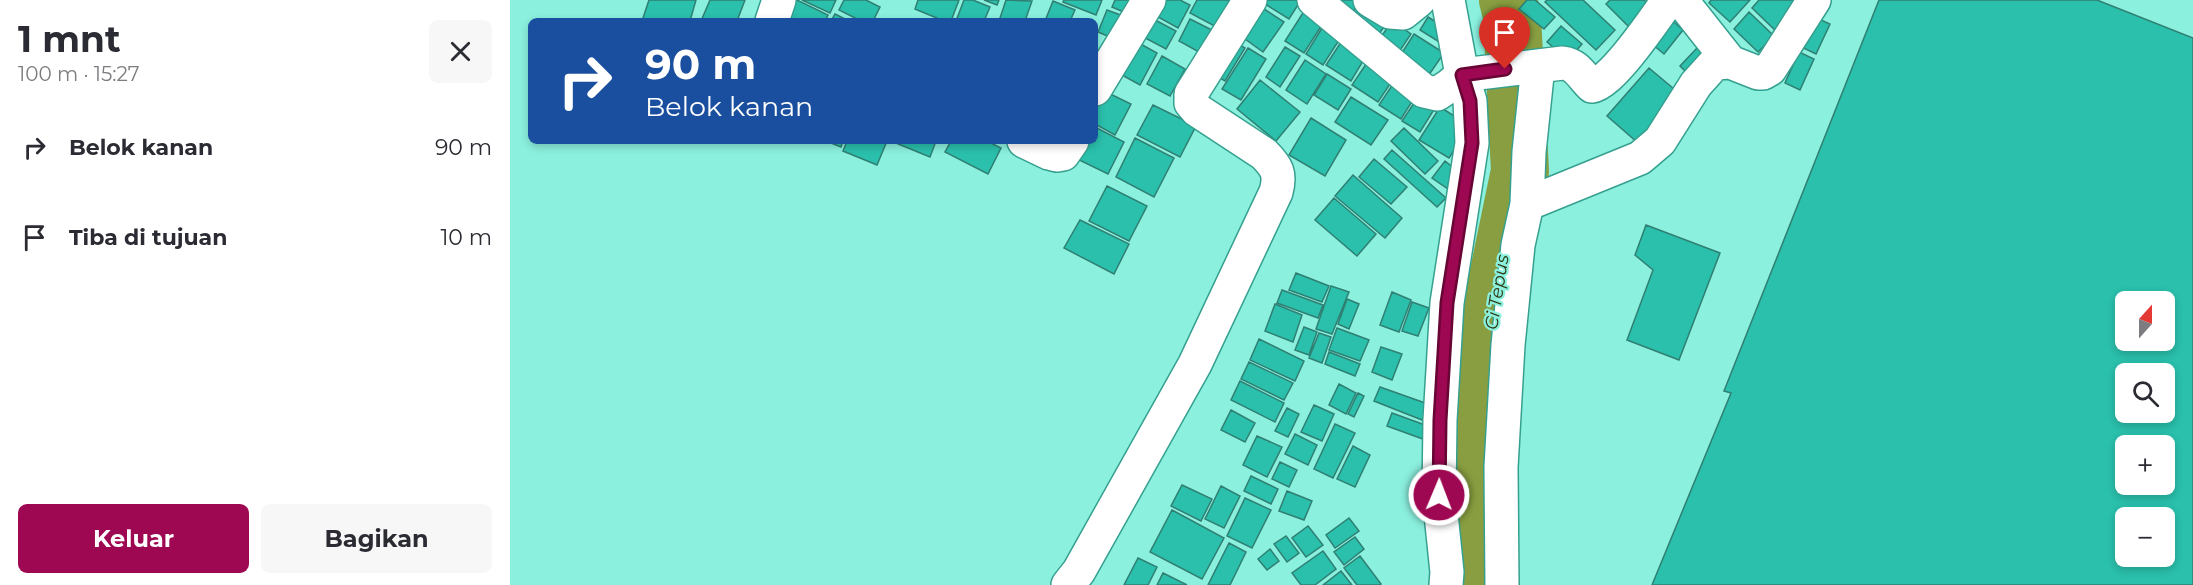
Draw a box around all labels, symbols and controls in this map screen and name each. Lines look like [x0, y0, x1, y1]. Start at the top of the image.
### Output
pin [1479, 7, 1530, 69]
icon: arrive [1488, 16, 1521, 49]
text: 1 mnt [18, 17, 121, 61]
button: close [429, 20, 492, 83]
text: 90 m [645, 38, 756, 90]
icon: right [546, 42, 624, 120]
text: 100 m · 15:27 [18, 62, 140, 86]
text: Belok kanan [645, 90, 813, 123]
icon: right [18, 131, 51, 164]
text: Belok kanan [69, 134, 213, 161]
text: 90 m [435, 134, 492, 161]
icon: arrive [18, 221, 51, 254]
text: Tiba di tujuan [69, 224, 227, 251]
text: 10 m [440, 224, 492, 251]
water label: Ci Tepus [1480, 253, 1514, 331]
north arrow [2115, 291, 2175, 351]
map controls [2115, 291, 2175, 567]
button: search [2115, 363, 2175, 423]
button: + [2115, 435, 2175, 495]
position arrow [1407, 463, 1471, 527]
button: Keluar [18, 504, 249, 573]
button: Bagikan [261, 504, 492, 573]
button: − [2115, 507, 2175, 567]

